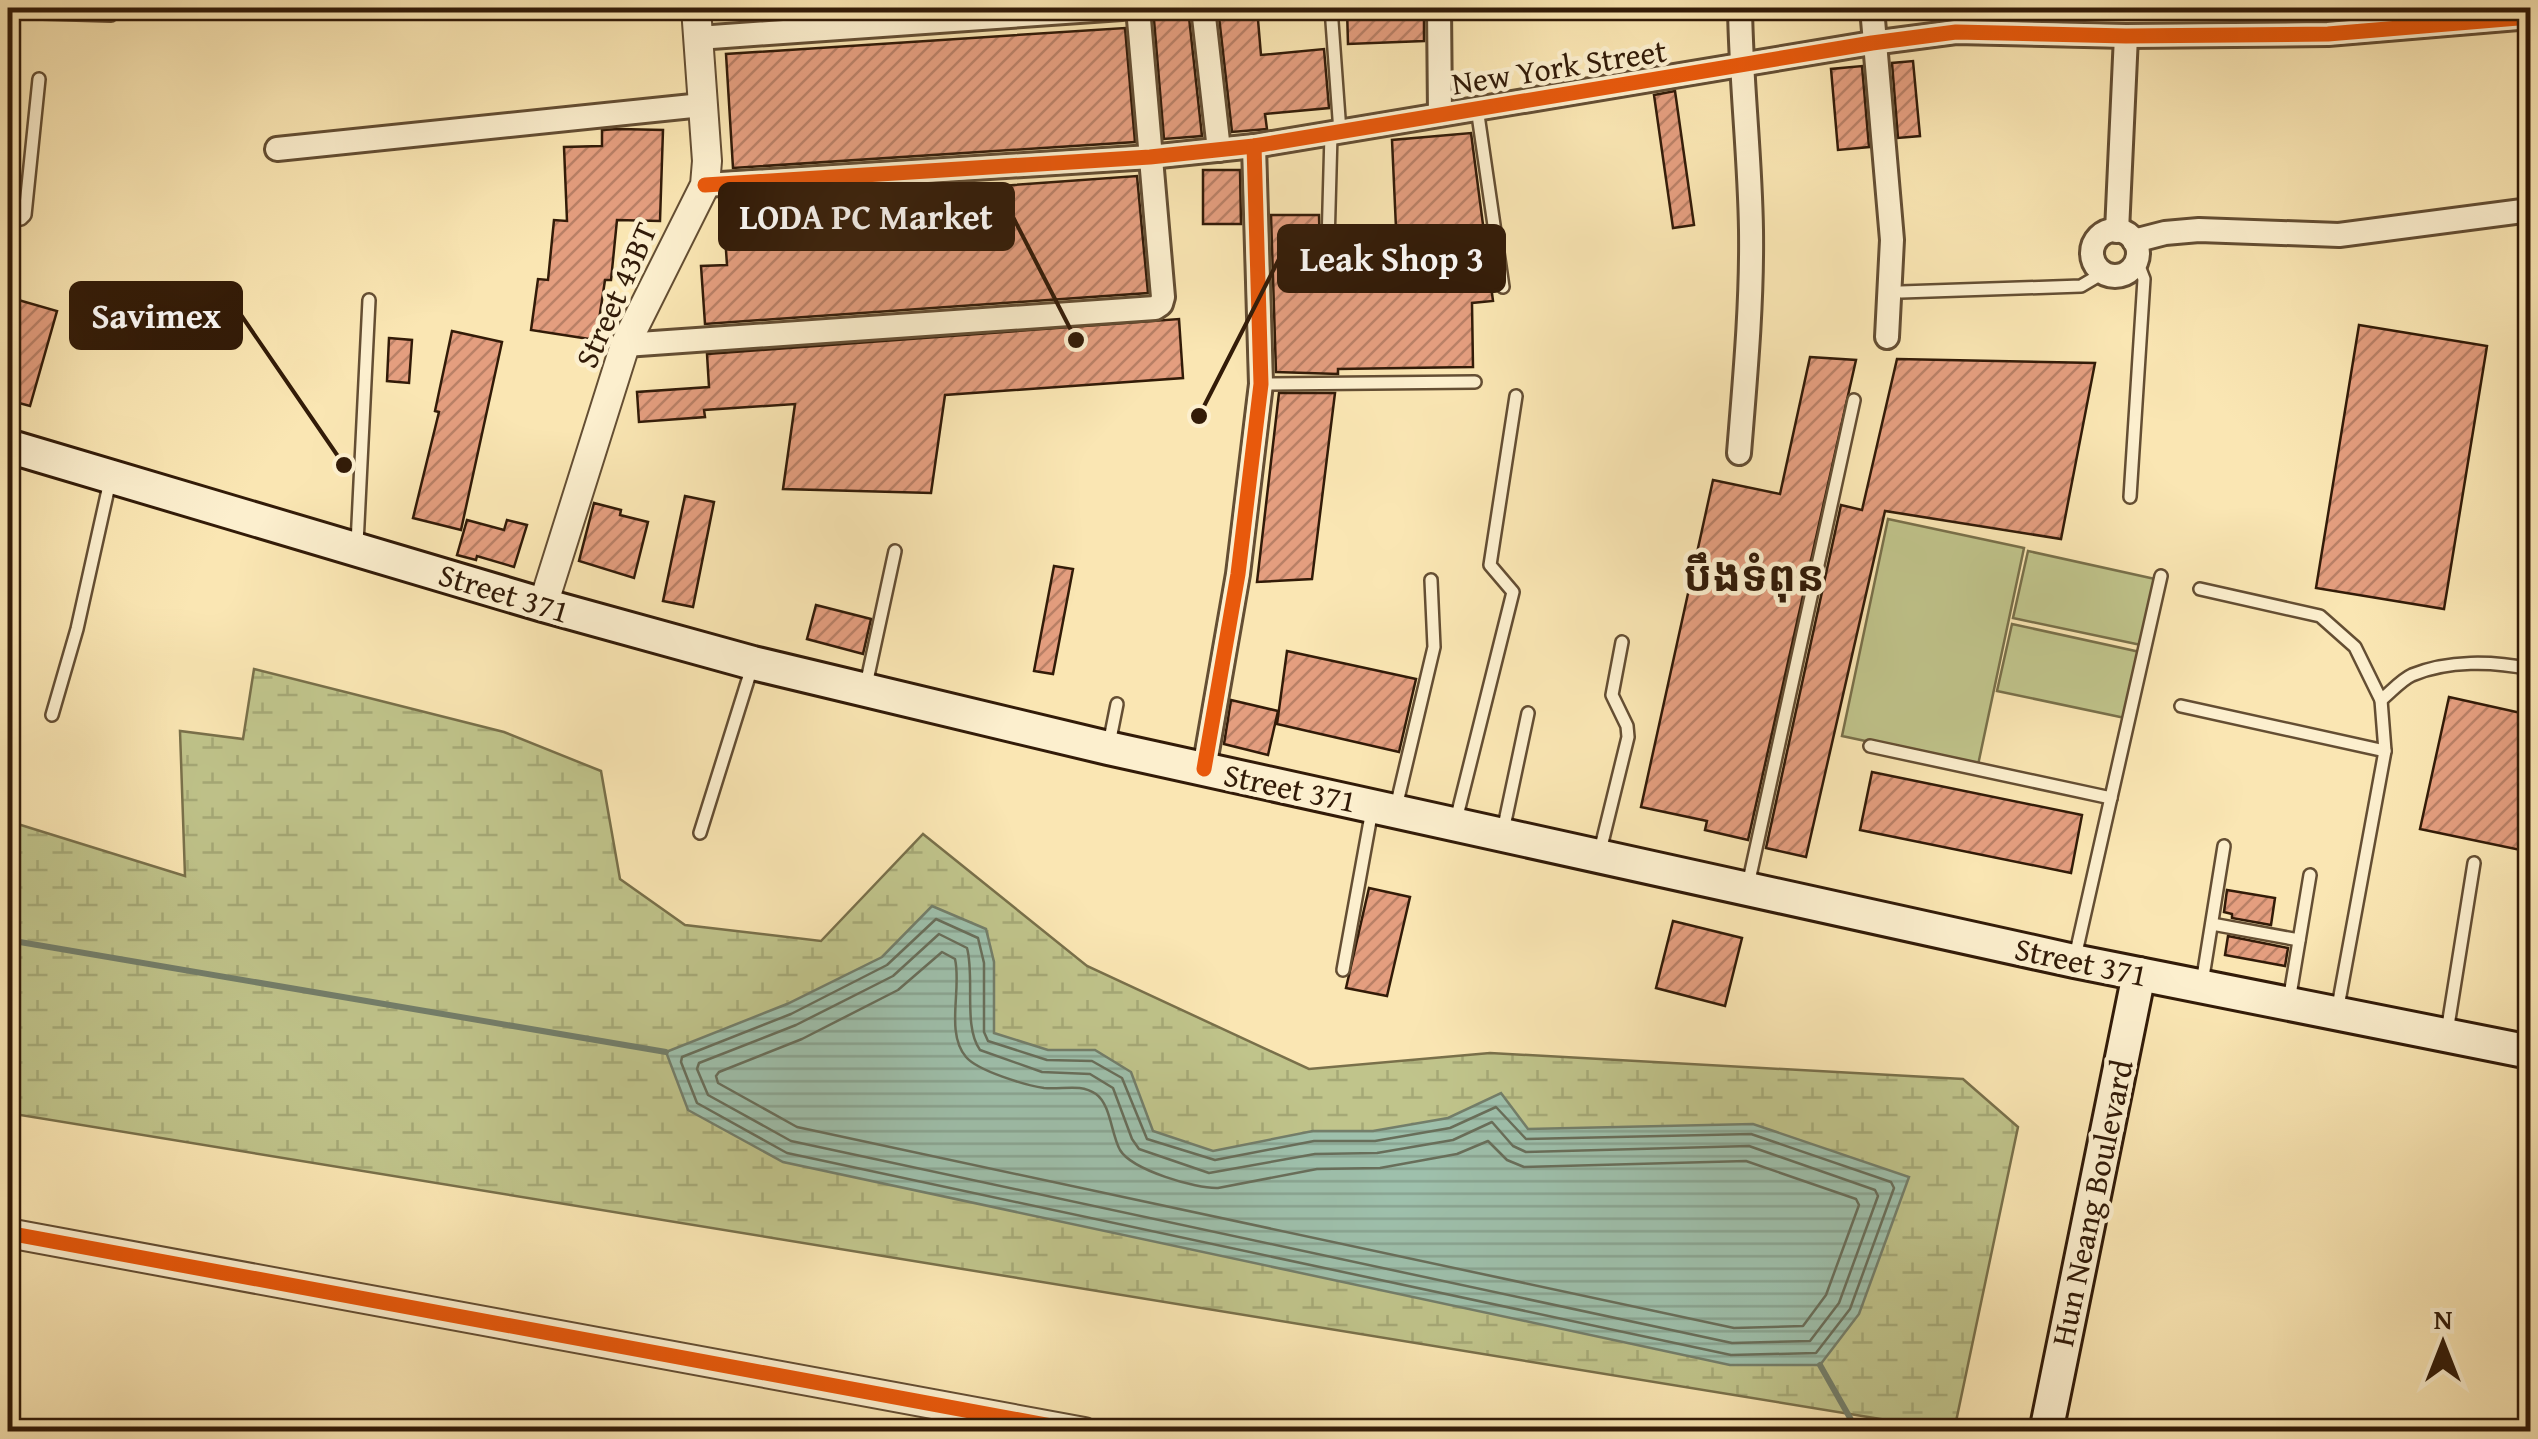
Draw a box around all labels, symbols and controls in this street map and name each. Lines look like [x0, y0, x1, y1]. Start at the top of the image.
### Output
street label: New York Street [1448, 26, 1670, 107]
callout: LODA PC Market [720, 184, 1013, 249]
text: LODA PC Market [739, 191, 993, 242]
street label: Street 43BT [563, 214, 669, 375]
callout: Leak Shop 3 [1279, 226, 1504, 291]
text: Leak Shop 3 [1300, 233, 1484, 284]
callout: Savimex [71, 283, 241, 348]
text: Savimex [91, 290, 221, 341]
district label: បឹងទំពុន [1683, 545, 1825, 606]
street label: Street 371 [433, 550, 575, 635]
street label: Street 371 [1220, 751, 1361, 824]
street label: Street 371 [2011, 925, 2152, 998]
street label: Hun Neang Boulevard [2038, 1055, 2145, 1350]
north arrow [2393, 1294, 2493, 1394]
text: N [2434, 1298, 2453, 1339]

